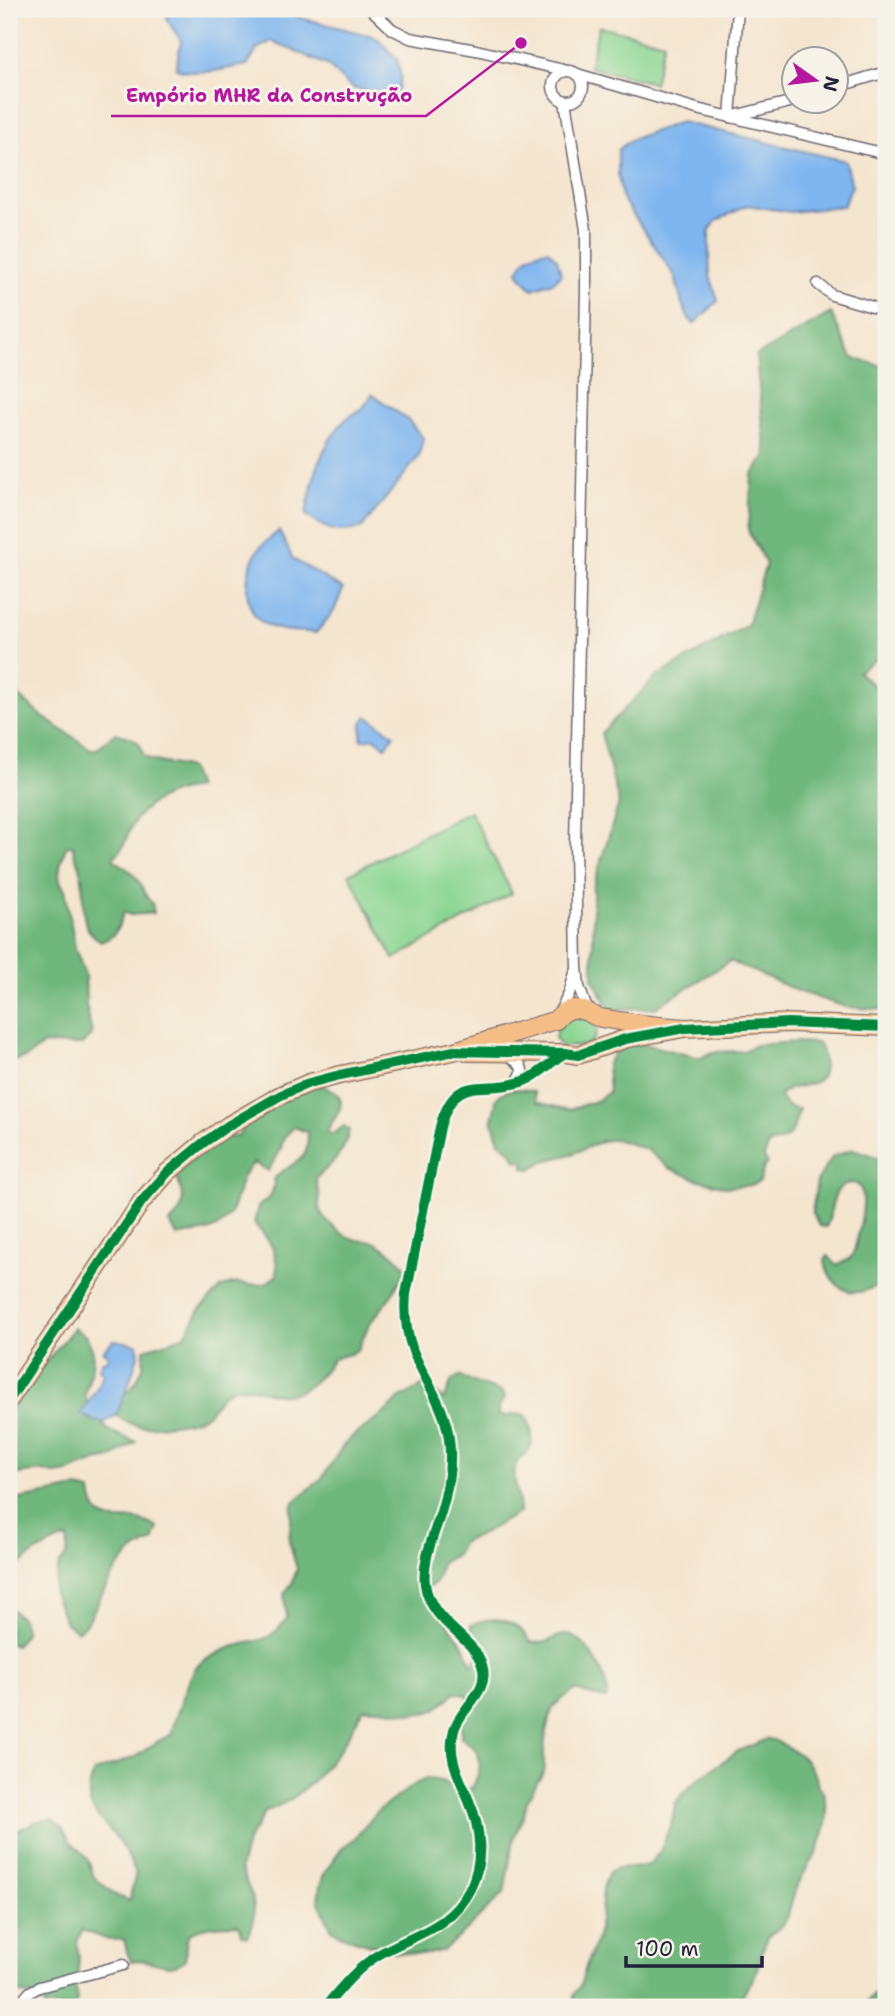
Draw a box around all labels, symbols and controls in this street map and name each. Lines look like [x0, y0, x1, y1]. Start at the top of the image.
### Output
north arrow [780, 46, 850, 116]
text: N [817, 74, 845, 94]
callout: Empório MHR da Construção [111, 76, 426, 116]
text: Empório MHR da Construção [126, 83, 412, 108]
scale bar [626, 1925, 762, 1969]
text: 100 m [636, 1935, 699, 1963]

